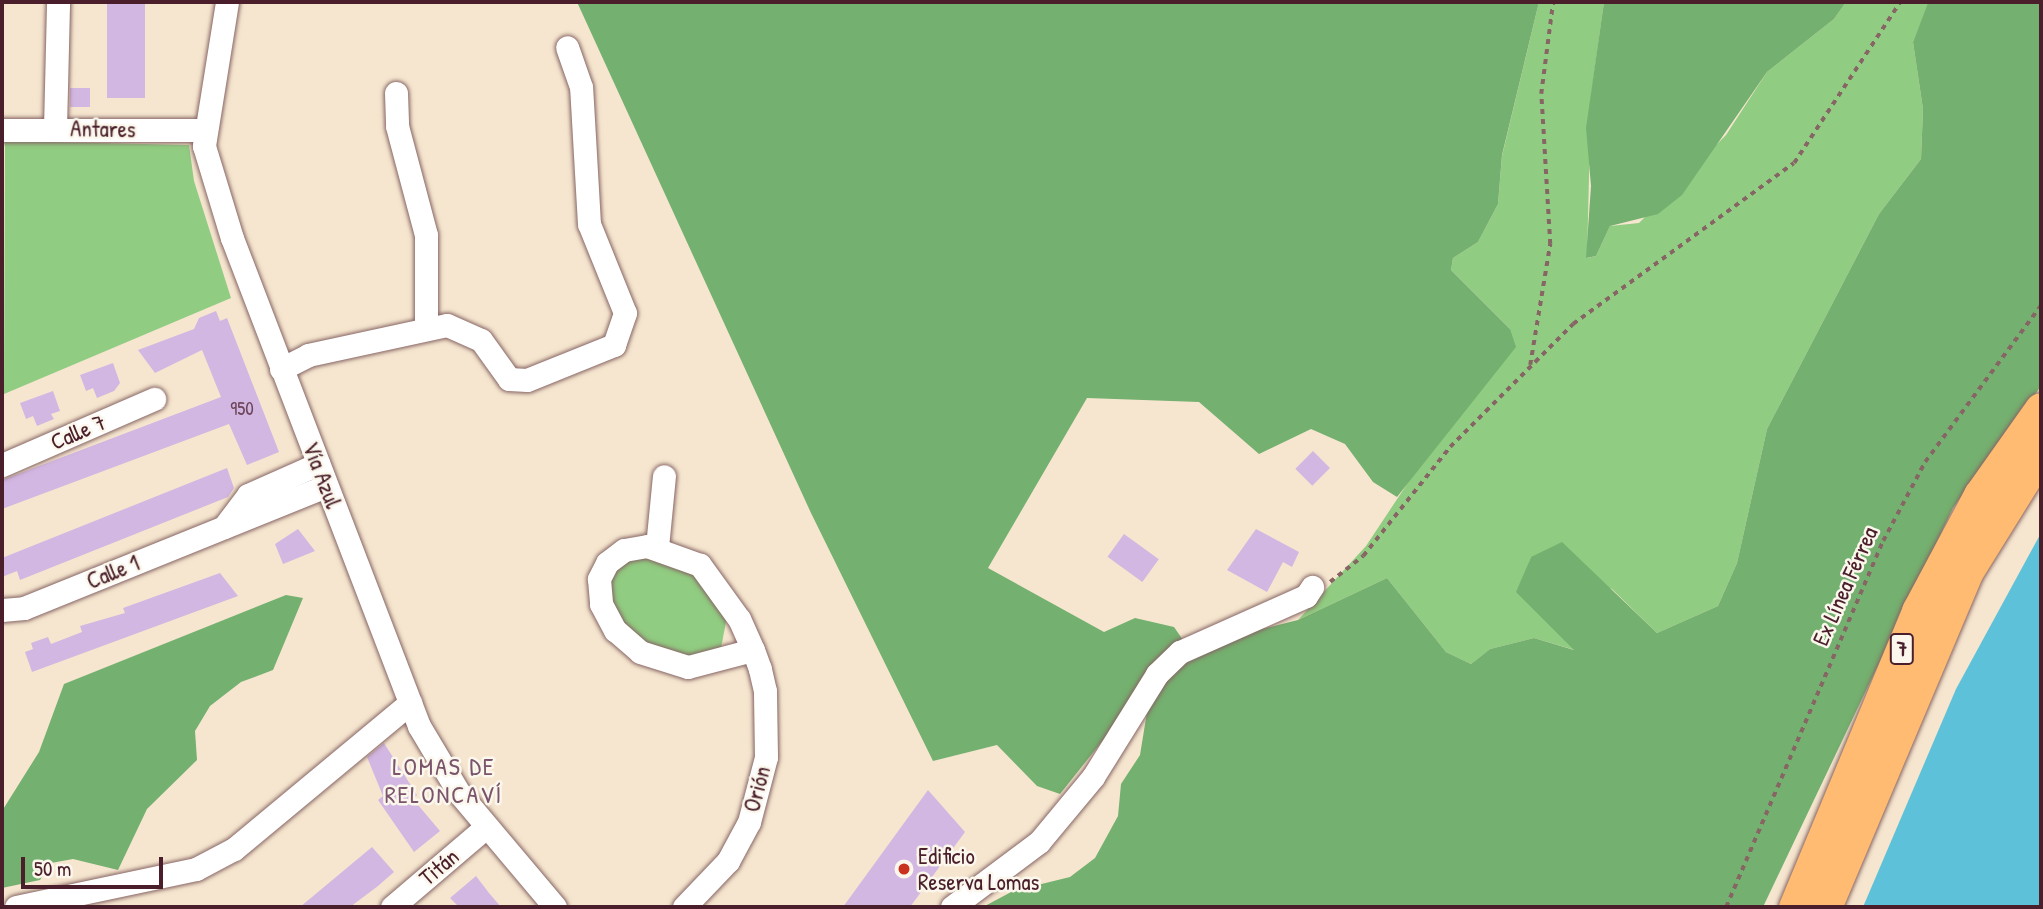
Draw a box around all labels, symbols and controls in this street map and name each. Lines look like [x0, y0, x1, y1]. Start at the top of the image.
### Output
street label: Antares [70, 115, 136, 143]
house number: 950 [230, 398, 254, 420]
street label: Calle 7 [46, 408, 110, 456]
street label: Vía Azul [297, 438, 347, 512]
street label: Ex Línea Férrea [1807, 522, 1883, 650]
street label: Calle 1 [83, 549, 143, 595]
road number: 7 [1890, 632, 1914, 666]
district label: LOMAS DE RELONCAVÍ [386, 753, 502, 809]
street label: Orión [738, 763, 776, 815]
scale bar [24, 842, 166, 886]
place label: Edificio Reserva Lomas [918, 842, 1039, 896]
street label: Titán [414, 843, 464, 891]
text: 50 m [34, 854, 71, 883]
marker: Edificio Reserva Lomas [896, 861, 912, 877]

